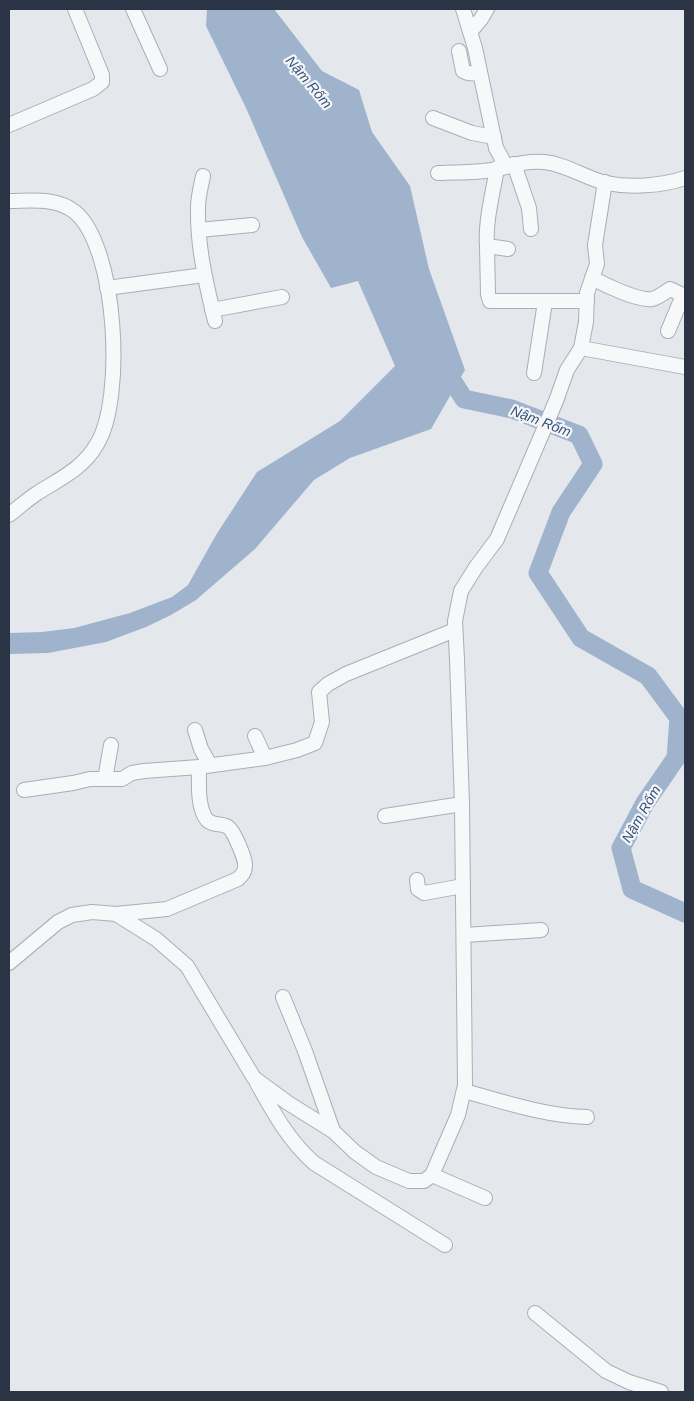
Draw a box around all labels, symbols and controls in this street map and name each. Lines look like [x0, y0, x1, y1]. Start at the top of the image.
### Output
water label: Nậm Rốm [283, 53, 336, 112]
water label: Nậm Rốm [509, 402, 574, 440]
water label: Nậm Rốm [618, 782, 664, 845]

